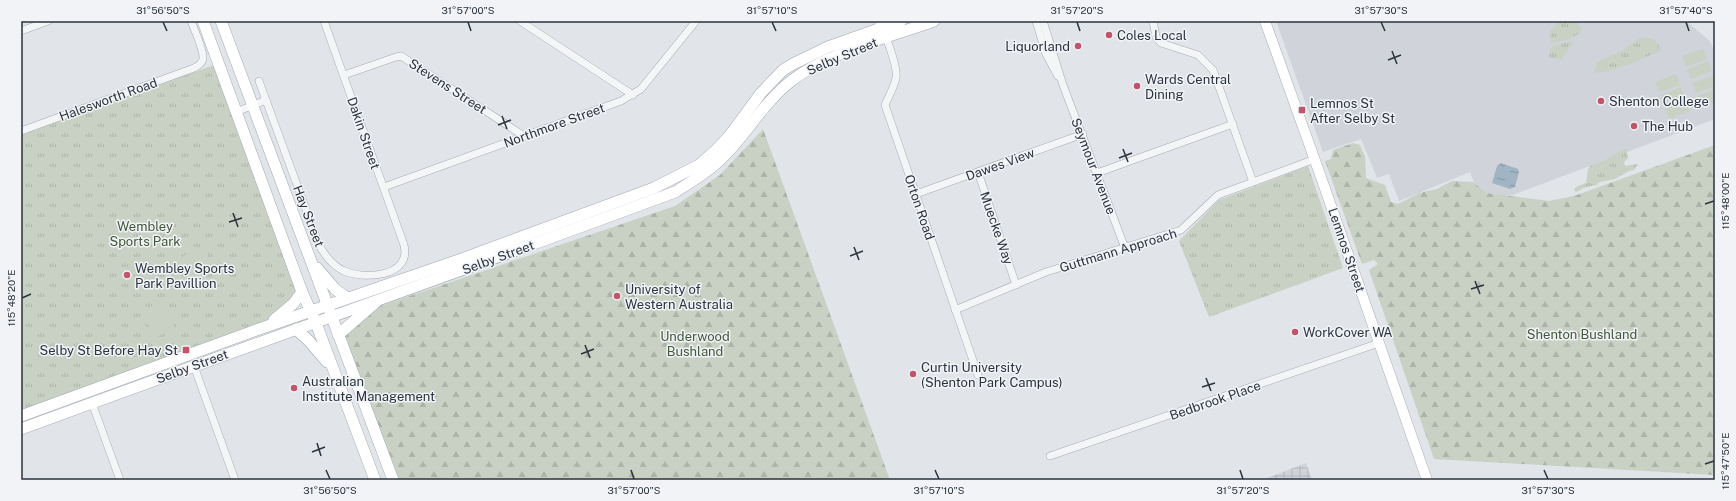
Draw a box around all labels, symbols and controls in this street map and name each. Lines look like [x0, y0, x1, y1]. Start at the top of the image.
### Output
text: 31°56'50"S [136, 4, 190, 16]
text: 31°57'00"S [441, 4, 495, 16]
text: 31°57'10"S [746, 4, 798, 16]
text: 31°57'20"S [1051, 4, 1104, 16]
text: 31°57'30"S [1354, 4, 1408, 16]
text: 31°57'40"S [1659, 4, 1713, 16]
place label: Coles Local [1117, 28, 1187, 43]
marker: Coles Local [1104, 30, 1114, 40]
street label: Selby Street [804, 35, 880, 78]
place label: Liquorland [1005, 39, 1070, 54]
marker: Liquorland [1073, 41, 1083, 51]
street label: Stevens Street [406, 56, 489, 117]
place label: Wards Central Dining [1145, 72, 1231, 102]
street label: Halesworth Road [57, 75, 159, 124]
marker: Wards Central Dining [1132, 81, 1142, 91]
place label: Shenton College [1609, 94, 1709, 109]
street label: Dakin Street [344, 95, 383, 171]
place label: Lemnos St After Selby St [1310, 96, 1395, 126]
marker: Shenton College [1596, 96, 1606, 106]
street label: Northmore Street [502, 100, 607, 151]
marker: Lemnos St After Selby St [1297, 105, 1307, 115]
street label: Seymour Avenue [1068, 116, 1119, 217]
place label: The Hub [1642, 119, 1693, 134]
marker: The Hub [1629, 121, 1639, 131]
street label: Dawes View [964, 145, 1037, 184]
text: 115°48'00"E [1719, 172, 1731, 230]
street label: Orton Road [901, 173, 938, 242]
street label: Hay Street [290, 183, 327, 249]
street label: Muecke Way [977, 190, 1016, 267]
street label: Lemnos Street [1325, 206, 1368, 294]
park label: Wembley Sports Park [109, 219, 181, 249]
street label: Guttmann Approach [1058, 226, 1179, 275]
street label: Selby Street [460, 237, 536, 277]
place label: Wembley Sports Park Pavillion [135, 261, 234, 291]
text: 115°48'20"E [5, 270, 17, 326]
marker: Wembley Sports Park Pavillion [122, 270, 132, 280]
place label: University of Western Australia [625, 282, 733, 312]
marker: University of Western Australia [612, 291, 622, 301]
place label: WorkCover WA [1303, 325, 1393, 340]
marker: WorkCover WA [1290, 327, 1300, 337]
park label: Shenton Bushland [1527, 327, 1637, 342]
park label: Underwood Bushland [660, 329, 730, 359]
place label: Selby St Before Hay St [39, 343, 178, 358]
marker: Selby St Before Hay St [181, 345, 191, 355]
street label: Selby Street [154, 346, 230, 386]
place label: Curtin University (Shenton Park Campus) [921, 360, 1063, 390]
marker: Curtin University (Shenton Park Campus) [908, 369, 918, 379]
place label: Australian Institute Management [302, 374, 435, 404]
street label: Bedbrook Place [1168, 378, 1263, 423]
marker: Australian Institute Management [289, 383, 299, 393]
text: 115°47'50"E [1719, 433, 1731, 489]
text: 31°56'50"S [303, 484, 357, 496]
text: 31°57'00"S [607, 484, 661, 496]
text: 31°57'10"S [913, 484, 965, 496]
text: 31°57'20"S [1217, 484, 1270, 496]
text: 31°57'30"S [1521, 484, 1575, 496]

